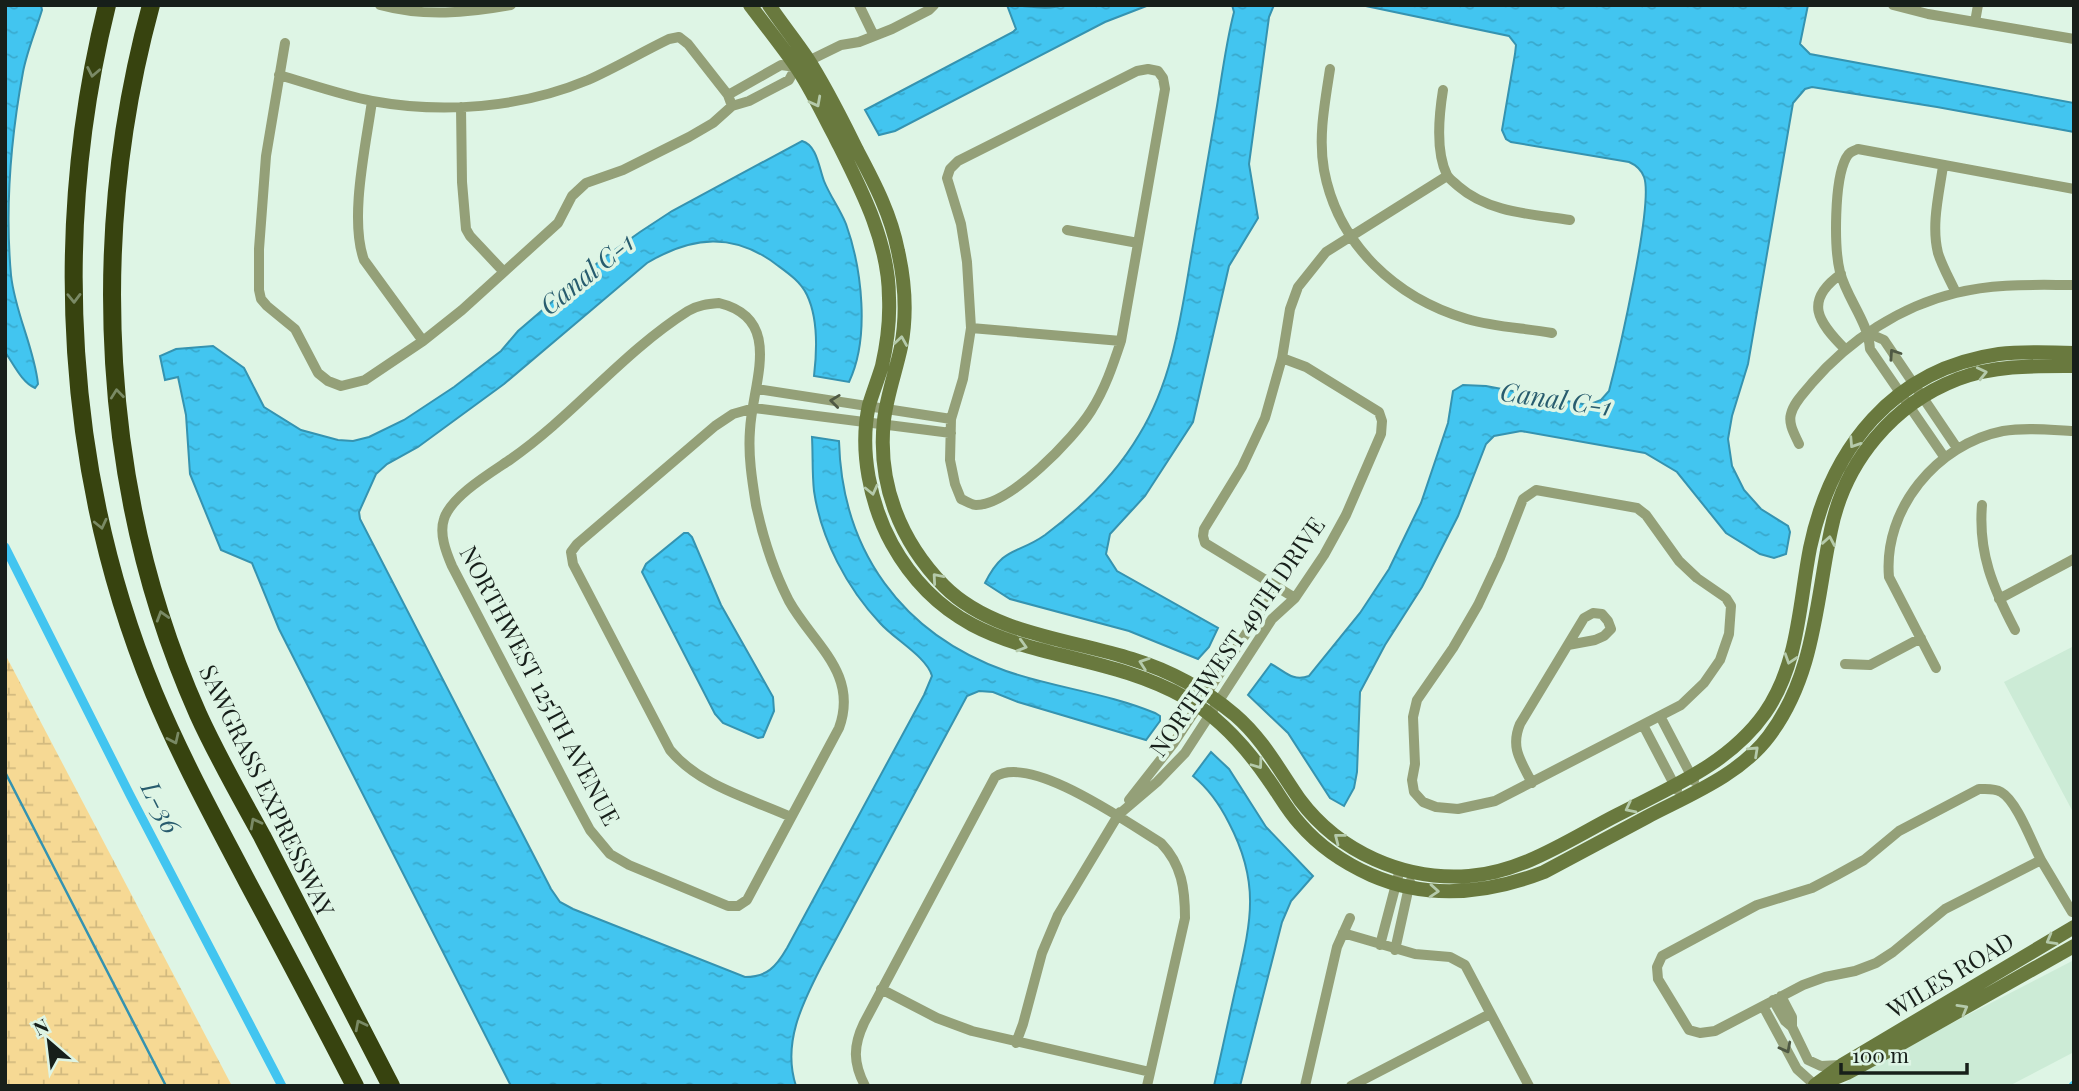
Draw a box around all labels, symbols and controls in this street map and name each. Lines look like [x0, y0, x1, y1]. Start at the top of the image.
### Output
one-way arrow [86, 66, 101, 78]
one-way arrow [808, 94, 821, 107]
water label: Canal C-1 [532, 224, 641, 322]
one-way arrow [66, 294, 82, 304]
one-way arrow [894, 335, 909, 347]
one-way arrow [1889, 349, 1902, 362]
one-way arrow [1976, 367, 1988, 381]
water label: Canal C-1 [1498, 373, 1614, 423]
one-way arrow [110, 388, 125, 399]
one-way arrow [829, 393, 841, 408]
one-way arrow [1849, 435, 1862, 448]
one-way arrow [864, 484, 879, 496]
street label: NORTHWEST 49TH DRIVE [1141, 510, 1331, 762]
one-way arrow [93, 518, 107, 530]
one-way arrow [1821, 535, 1836, 547]
street label: NORTHWEST 125TH AVENUE [453, 539, 629, 831]
one-way arrow [933, 573, 945, 586]
one-way arrow [156, 611, 171, 623]
one-way arrow [1016, 637, 1028, 652]
one-way arrow [1784, 652, 1798, 665]
one-way arrow [1139, 657, 1151, 671]
street label: SAWGRASS EXPRESSWAY [193, 659, 343, 922]
one-way arrow [165, 732, 179, 744]
one-way arrow [1746, 747, 1759, 759]
one-way arrow [1249, 756, 1262, 769]
water label: L-36 [134, 774, 190, 840]
one-way arrow [1625, 800, 1637, 814]
one-way arrow [250, 818, 263, 831]
one-way arrow [1335, 834, 1347, 847]
one-way arrow [1429, 883, 1440, 898]
street label: WILES ROAD [1880, 924, 2019, 1025]
one-way arrow [2046, 932, 2059, 945]
one-way arrow [1955, 1004, 1968, 1017]
north arrow [14, 1007, 84, 1077]
text: N [28, 1011, 53, 1041]
one-way arrow [355, 1020, 368, 1032]
scale bar [1841, 1032, 1967, 1076]
text: 100 m [1852, 1040, 1909, 1068]
one-way arrow [1777, 1041, 1791, 1053]

